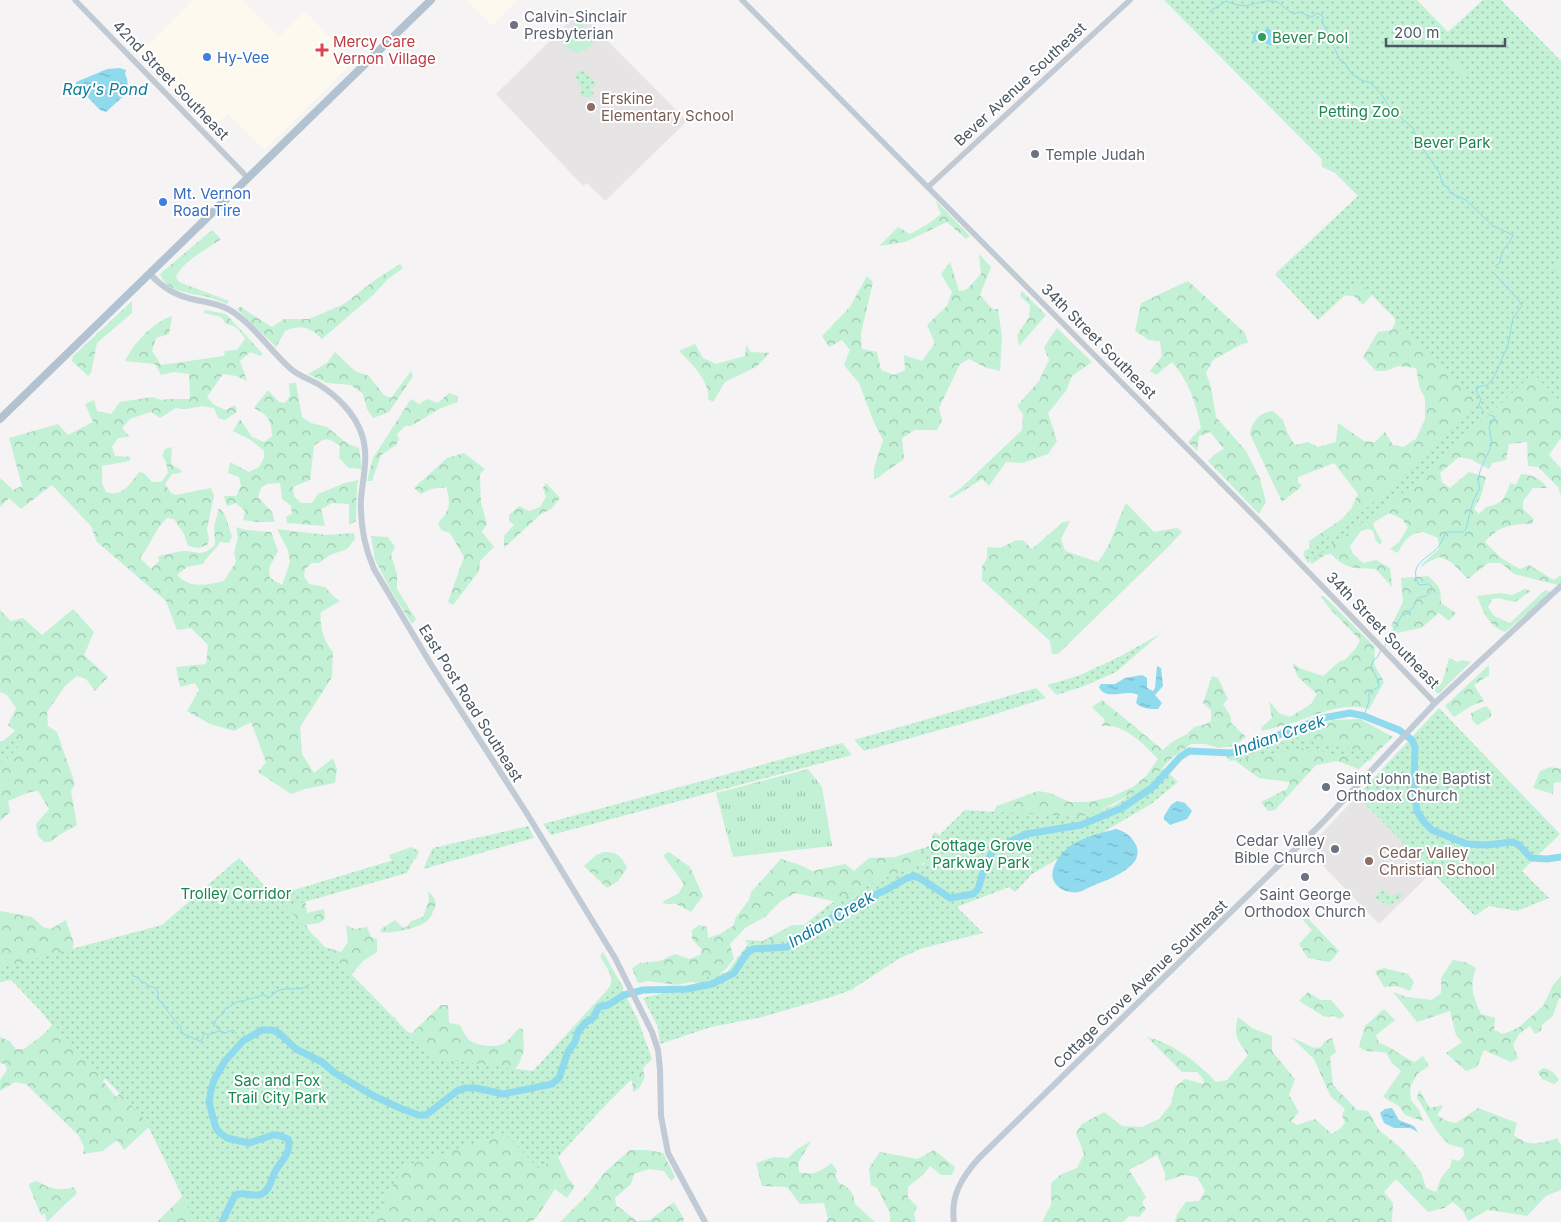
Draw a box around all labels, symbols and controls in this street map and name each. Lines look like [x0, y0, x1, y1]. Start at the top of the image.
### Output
place label: Calvin-Sinclair Presbyterian [524, 7, 627, 43]
scale bar [1386, 15, 1505, 47]
street label: 42nd Street Southeast [109, 16, 233, 144]
street label: Bever Avenue Southeast [950, 18, 1090, 150]
marker: Calvin-Sinclair Presbyterian [508, 19, 520, 31]
text: 200 m [1394, 23, 1439, 42]
place label: Bever Pool [1272, 28, 1348, 47]
marker: Bever Pool [1256, 31, 1268, 43]
place label: Mercy Care Vernon Village [333, 32, 436, 68]
marker: Mercy Care Vernon Village [315, 43, 329, 57]
place label: Hy-Vee [217, 48, 269, 67]
marker: Hy-Vee [201, 51, 213, 63]
water label: Ray's Pond [62, 79, 148, 99]
place label: Erskine Elementary School [601, 89, 734, 125]
marker: Erskine Elementary School [585, 101, 597, 113]
park label: Petting Zoo [1318, 102, 1400, 121]
park label: Bever Park [1413, 133, 1491, 152]
place label: Temple Judah [1045, 145, 1145, 164]
marker: Temple Judah [1029, 148, 1041, 160]
place label: Mt. Vernon Road Tire [173, 184, 251, 220]
marker: Mt. Vernon Road Tire [157, 196, 169, 208]
street label: 34th Street Southeast [1038, 280, 1161, 403]
street label: 34th Street Southeast [1322, 568, 1444, 692]
street label: East Post Road Southeast [415, 621, 527, 785]
water label: Indian Creek [1230, 710, 1328, 760]
place label: Saint John the Baptist Orthodox Church [1336, 769, 1491, 805]
marker: Saint John the Baptist Orthodox Church [1320, 781, 1332, 793]
place label: Cedar Valley Bible Church [1234, 831, 1326, 867]
park label: Cottage Grove Parkway Park [930, 836, 1032, 872]
marker: Cedar Valley Bible Church [1329, 843, 1341, 855]
place label: Cedar Valley Christian School [1379, 843, 1495, 879]
marker: Cedar Valley Christian School [1363, 855, 1375, 867]
marker: Saint George Orthodox Church [1299, 871, 1311, 883]
park label: Trolley Corridor [181, 884, 292, 903]
place label: Saint George Orthodox Church [1244, 885, 1366, 921]
water label: Indian Creek [784, 886, 878, 952]
street label: Cottage Grove Avenue Southeast [1049, 896, 1231, 1072]
park label: Sac and Fox Trail City Park [228, 1071, 327, 1107]

